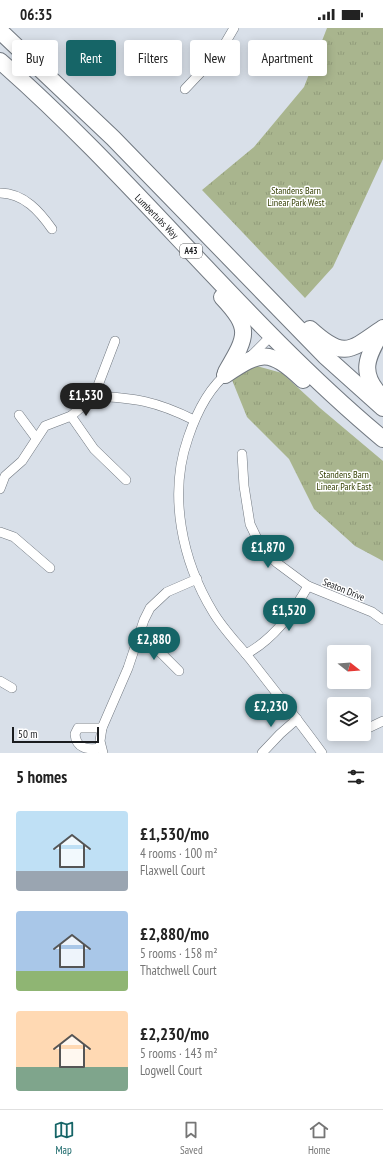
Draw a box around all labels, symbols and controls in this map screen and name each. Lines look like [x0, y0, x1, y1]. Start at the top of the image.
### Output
text: 06:35 [20, 5, 52, 24]
chip: Buy [12, 40, 58, 76]
chip: Rent [66, 40, 116, 76]
chip: Filters [124, 40, 182, 76]
chip: New [190, 40, 240, 76]
chip: Apartment [248, 40, 327, 76]
park label: Standens Barn Linear Park West [268, 184, 325, 209]
street label: Lumbertubs Way [132, 191, 181, 242]
road number: A43 [180, 244, 202, 258]
pin: £1,530 [53, 383, 119, 417]
text: £1,530 [69, 387, 103, 404]
park label: Standens Barn Linear Park East [317, 468, 372, 493]
pin: £1,870 [235, 535, 301, 569]
text: £1,870 [251, 539, 285, 556]
street label: Seaton Drive [321, 575, 367, 604]
pin: £1,520 [256, 598, 322, 632]
text: £1,520 [272, 602, 306, 619]
pin: £2,880 [121, 627, 187, 661]
text: £2,880 [137, 631, 171, 648]
north arrow [327, 645, 371, 689]
map controls [327, 645, 371, 741]
pin: £2,230 [238, 694, 304, 728]
button: layers [327, 697, 371, 741]
text: £2,230 [254, 698, 288, 715]
scale bar [12, 725, 99, 744]
text: 50 m [18, 727, 37, 741]
text: 5 homes [16, 766, 67, 788]
icon: filters [345, 766, 367, 788]
text: £1,530/mo [140, 823, 209, 845]
icon: home [48, 827, 96, 875]
text: 4 rooms · 100 m² [140, 845, 218, 862]
text: Flaxwell Court [140, 862, 205, 879]
text: £2,880/mo [140, 923, 209, 945]
icon: home [48, 927, 96, 975]
text: 5 rooms · 158 m² [140, 945, 218, 962]
text: Thatchwell Court [140, 962, 217, 979]
text: £2,230/mo [140, 1023, 209, 1045]
icon: home [48, 1027, 96, 1075]
text: 5 rooms · 143 m² [140, 1045, 218, 1062]
text: Logwell Court [140, 1062, 202, 1079]
tab: Map [53, 1119, 75, 1157]
tab: Saved [180, 1119, 203, 1157]
tab: Home [308, 1119, 330, 1157]

